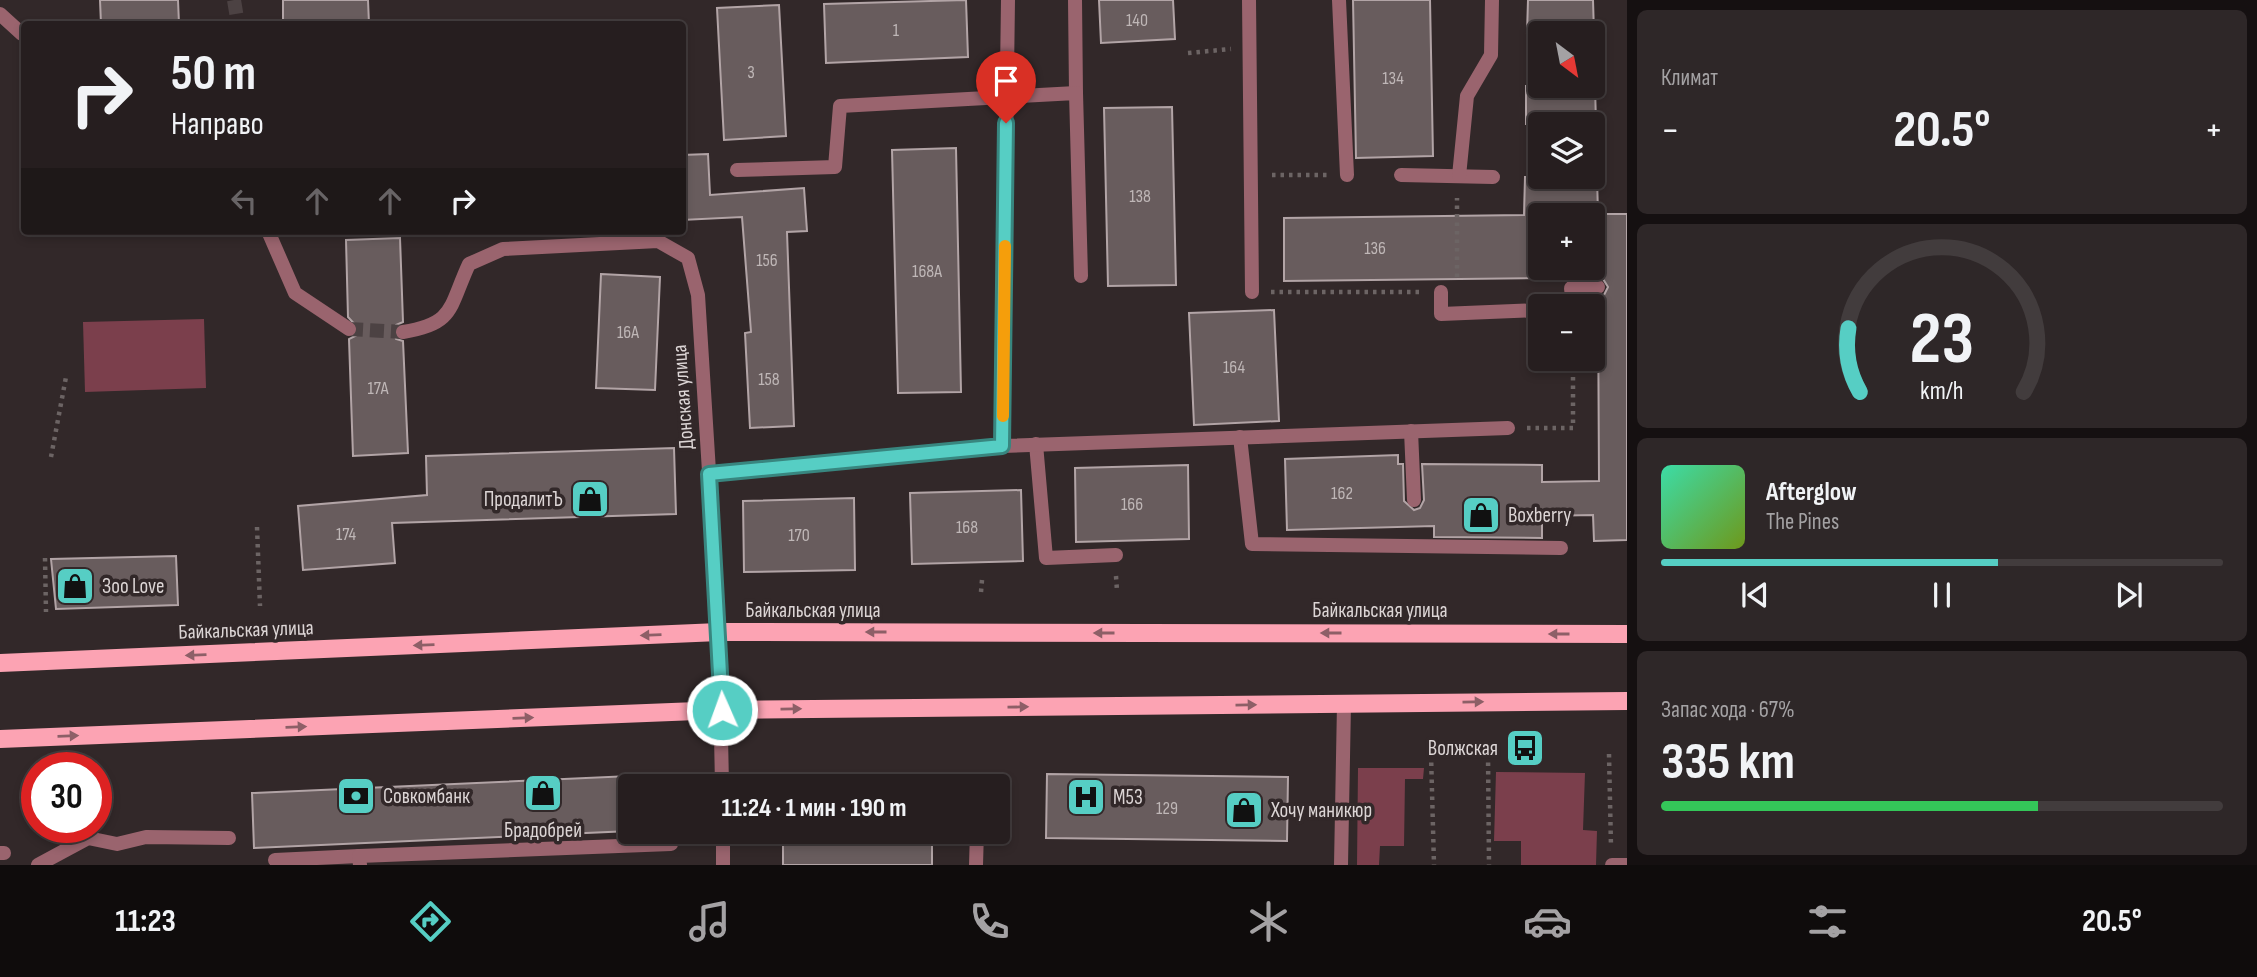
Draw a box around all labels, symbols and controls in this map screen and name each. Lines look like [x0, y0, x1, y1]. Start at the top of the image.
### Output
house number: 140 [1126, 10, 1148, 31]
house number: 1 [893, 20, 900, 41]
north arrow [1528, 21, 1605, 98]
map controls [1528, 21, 1605, 371]
text: 50 m [171, 45, 256, 104]
icon: right [56, 49, 147, 140]
pin [976, 51, 1036, 123]
house number: 3 [747, 62, 755, 83]
icon: arrive [987, 62, 1025, 100]
text: Климат [1661, 64, 1718, 92]
house number: 134 [1382, 68, 1404, 89]
text: 20.5° [1893, 99, 1991, 162]
text: Направо [171, 105, 264, 144]
text: − [1661, 108, 1680, 153]
text: + [2204, 108, 2223, 153]
button: layers [1528, 112, 1605, 189]
icon: left [225, 182, 263, 220]
icon: ahead [298, 182, 336, 220]
icon: ahead [371, 182, 409, 220]
icon: right [444, 182, 482, 220]
house number: 138 [1129, 186, 1151, 207]
button: + [1528, 203, 1605, 280]
house number: 136 [1364, 238, 1386, 259]
house number: 156 [756, 250, 778, 271]
house number: 168А [912, 261, 942, 282]
button: − [1528, 294, 1605, 371]
text: 23 [1910, 296, 1974, 384]
house number: 16А [617, 322, 639, 343]
street label: Донская улица [667, 344, 699, 450]
house number: 164 [1223, 357, 1245, 378]
house number: 158 [758, 369, 780, 390]
text: km/h [1920, 375, 1964, 406]
house number: 17А [368, 378, 389, 399]
text: Afterglow [1766, 477, 1857, 508]
shop icon: ПродалитЪ [569, 478, 611, 520]
house number: 162 [1331, 483, 1353, 504]
place label: ПродалитЪ [484, 487, 563, 512]
house number: 166 [1121, 494, 1143, 515]
shop icon: Boxberry [1460, 494, 1502, 536]
place label: Boxberry [1508, 503, 1571, 528]
text: The Pines [1766, 508, 1839, 536]
house number: 168 [956, 517, 978, 538]
house number: 174 [336, 524, 356, 545]
house number: 170 [788, 525, 810, 546]
shop icon: Зоо Love [54, 565, 96, 607]
place label: Зоо Love [102, 574, 165, 599]
icon: previous [1736, 576, 1774, 614]
icon: pause [1923, 576, 1961, 614]
icon: next [2110, 576, 2148, 614]
street label: Байкальская улица [745, 598, 881, 623]
street label: Байкальская улица [1312, 598, 1448, 623]
street label: Байкальская улица [178, 615, 314, 645]
one-way arrow [865, 626, 887, 638]
one-way arrow [1093, 627, 1115, 639]
one-way arrow [1320, 627, 1342, 639]
one-way arrow [1548, 628, 1570, 639]
one-way arrow [640, 630, 662, 641]
one-way arrow [412, 640, 434, 651]
one-way arrow [185, 649, 207, 660]
position arrow [685, 673, 759, 747]
text: Запас хода · 67% [1661, 696, 1795, 724]
one-way arrow [1462, 697, 1484, 708]
one-way arrow [1235, 699, 1257, 711]
one-way arrow [1007, 701, 1029, 713]
one-way arrow [780, 703, 802, 715]
one-way arrow [512, 712, 534, 723]
one-way arrow [285, 722, 307, 733]
bus stop icon: Волжская [1504, 727, 1546, 769]
one-way arrow [57, 731, 79, 742]
text: 335 km [1661, 731, 1795, 794]
place label: Волжская [1428, 736, 1498, 761]
speed limit sign: 30 [21, 752, 112, 843]
shop icon: Брадобрей [522, 772, 564, 814]
bank icon: Совкомбанк [335, 775, 377, 817]
hospital icon: М53 [1065, 776, 1107, 818]
place label: Совкомбанк [383, 784, 470, 809]
place label: М53 [1113, 785, 1143, 810]
shop icon: Хочу маникюр [1223, 789, 1265, 831]
text: 11:24 · 1 мин · 190 m [722, 793, 906, 824]
house number: 129 [1156, 798, 1178, 819]
place label: Хочу маникюр [1270, 798, 1372, 823]
place label: Брадобрей [504, 818, 582, 843]
icon: directions [406, 897, 455, 946]
icon: music [685, 897, 734, 946]
icon: phone [965, 897, 1014, 946]
icon: climate [1244, 897, 1293, 946]
icon: car [1523, 897, 1572, 946]
icon: filters [1803, 897, 1852, 946]
text: 11:23 [115, 902, 176, 941]
text: 20.5° [2082, 902, 2142, 941]

